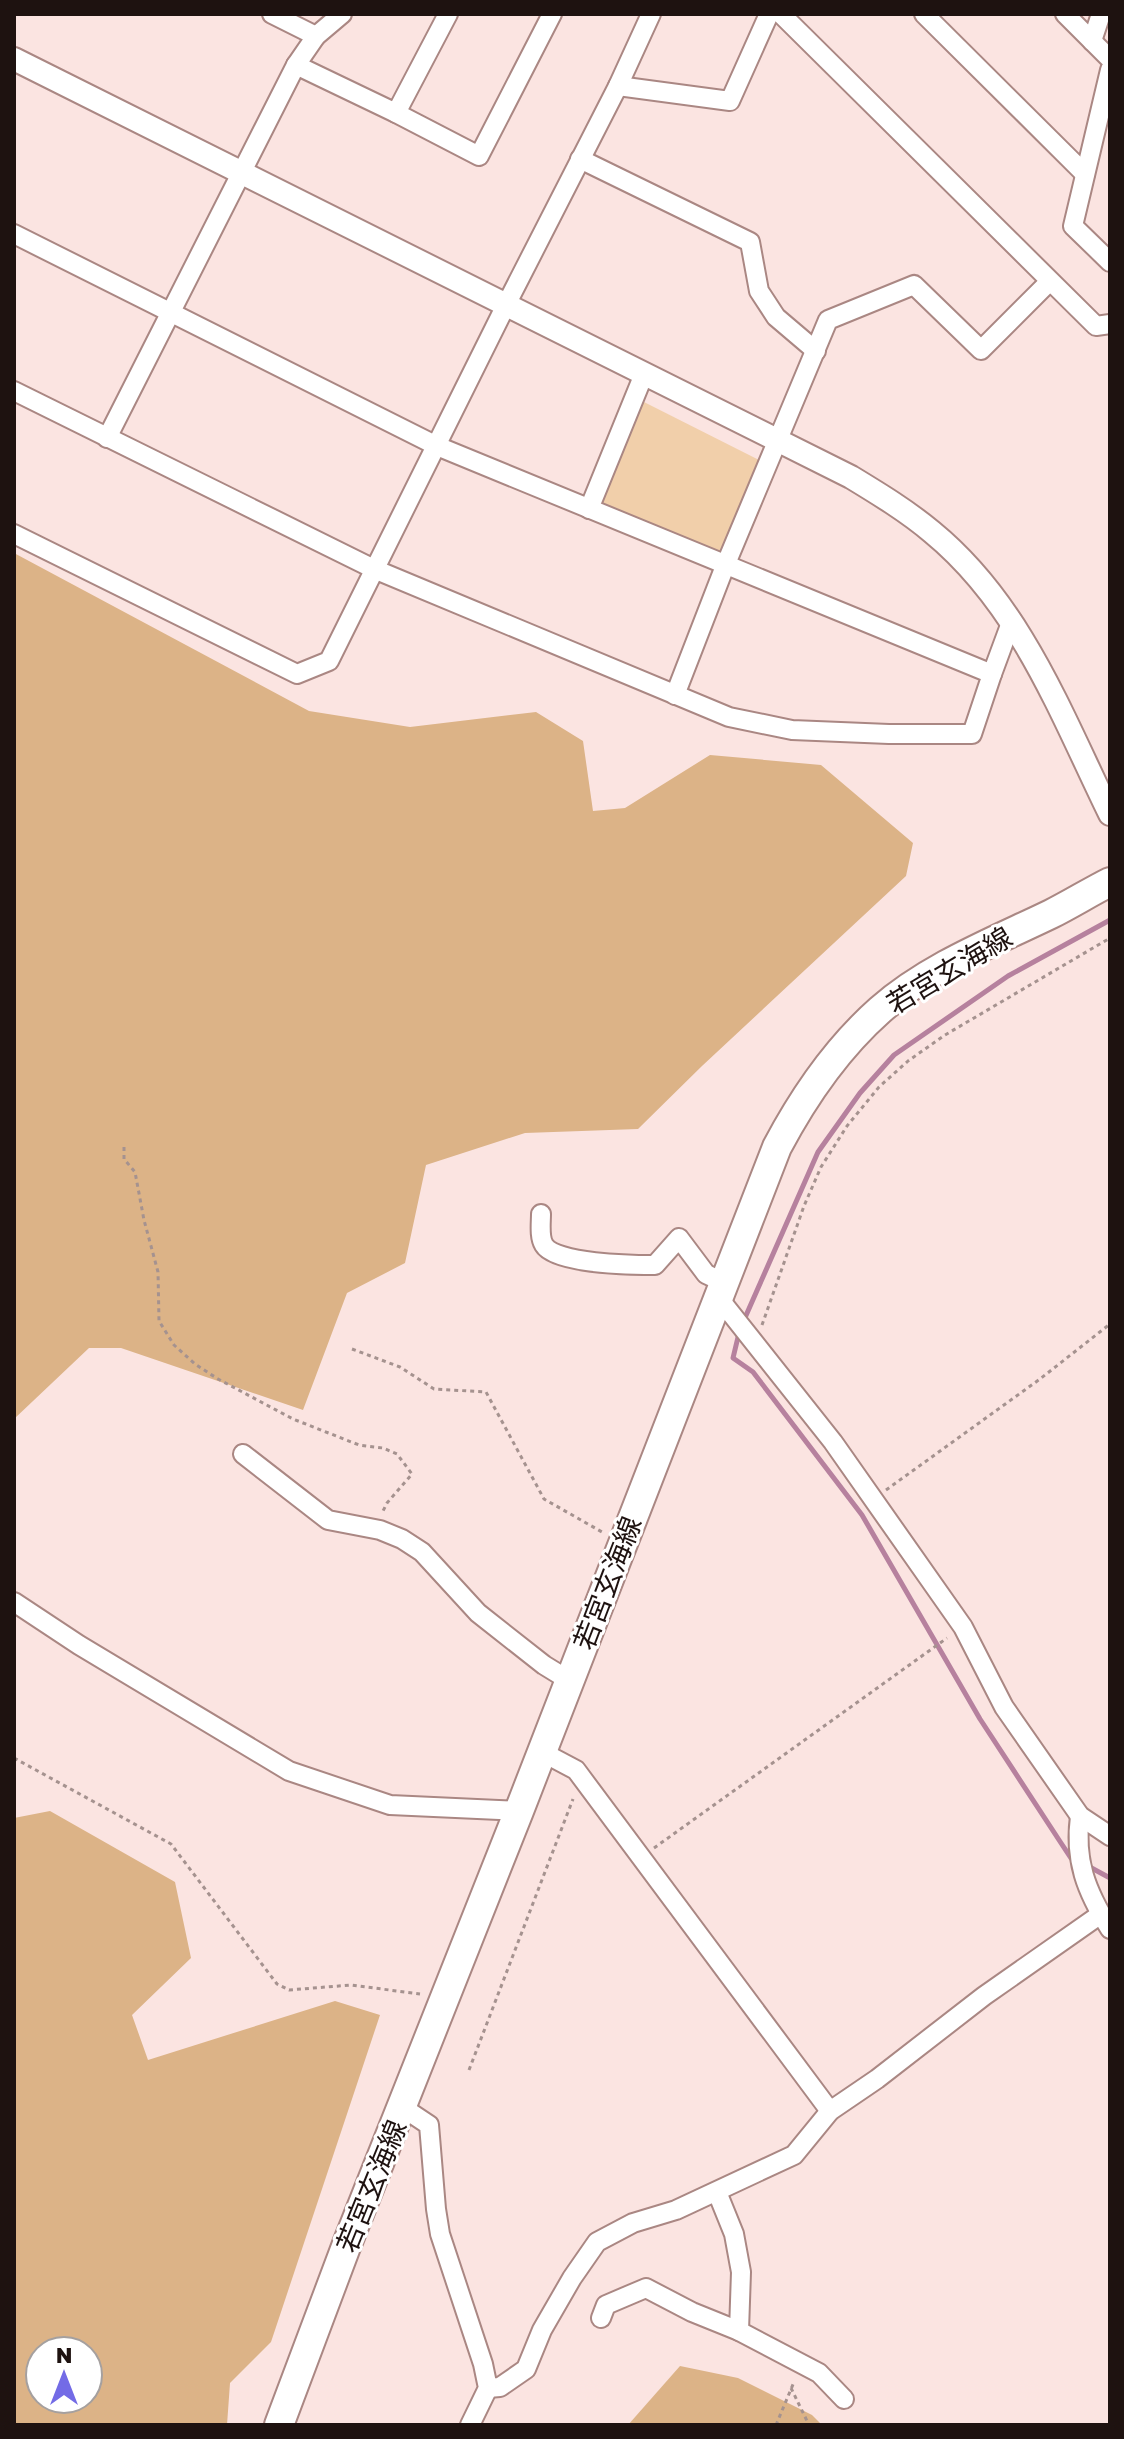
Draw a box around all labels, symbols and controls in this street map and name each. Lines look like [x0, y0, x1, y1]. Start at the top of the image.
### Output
street label: 若宮玄海線 [880, 920, 1018, 1020]
street label: 若宮玄海線 [567, 1512, 647, 1654]
street label: 若宮玄海線 [329, 2115, 413, 2257]
north arrow [24, 2335, 104, 2415]
text: N [56, 2341, 72, 2368]

